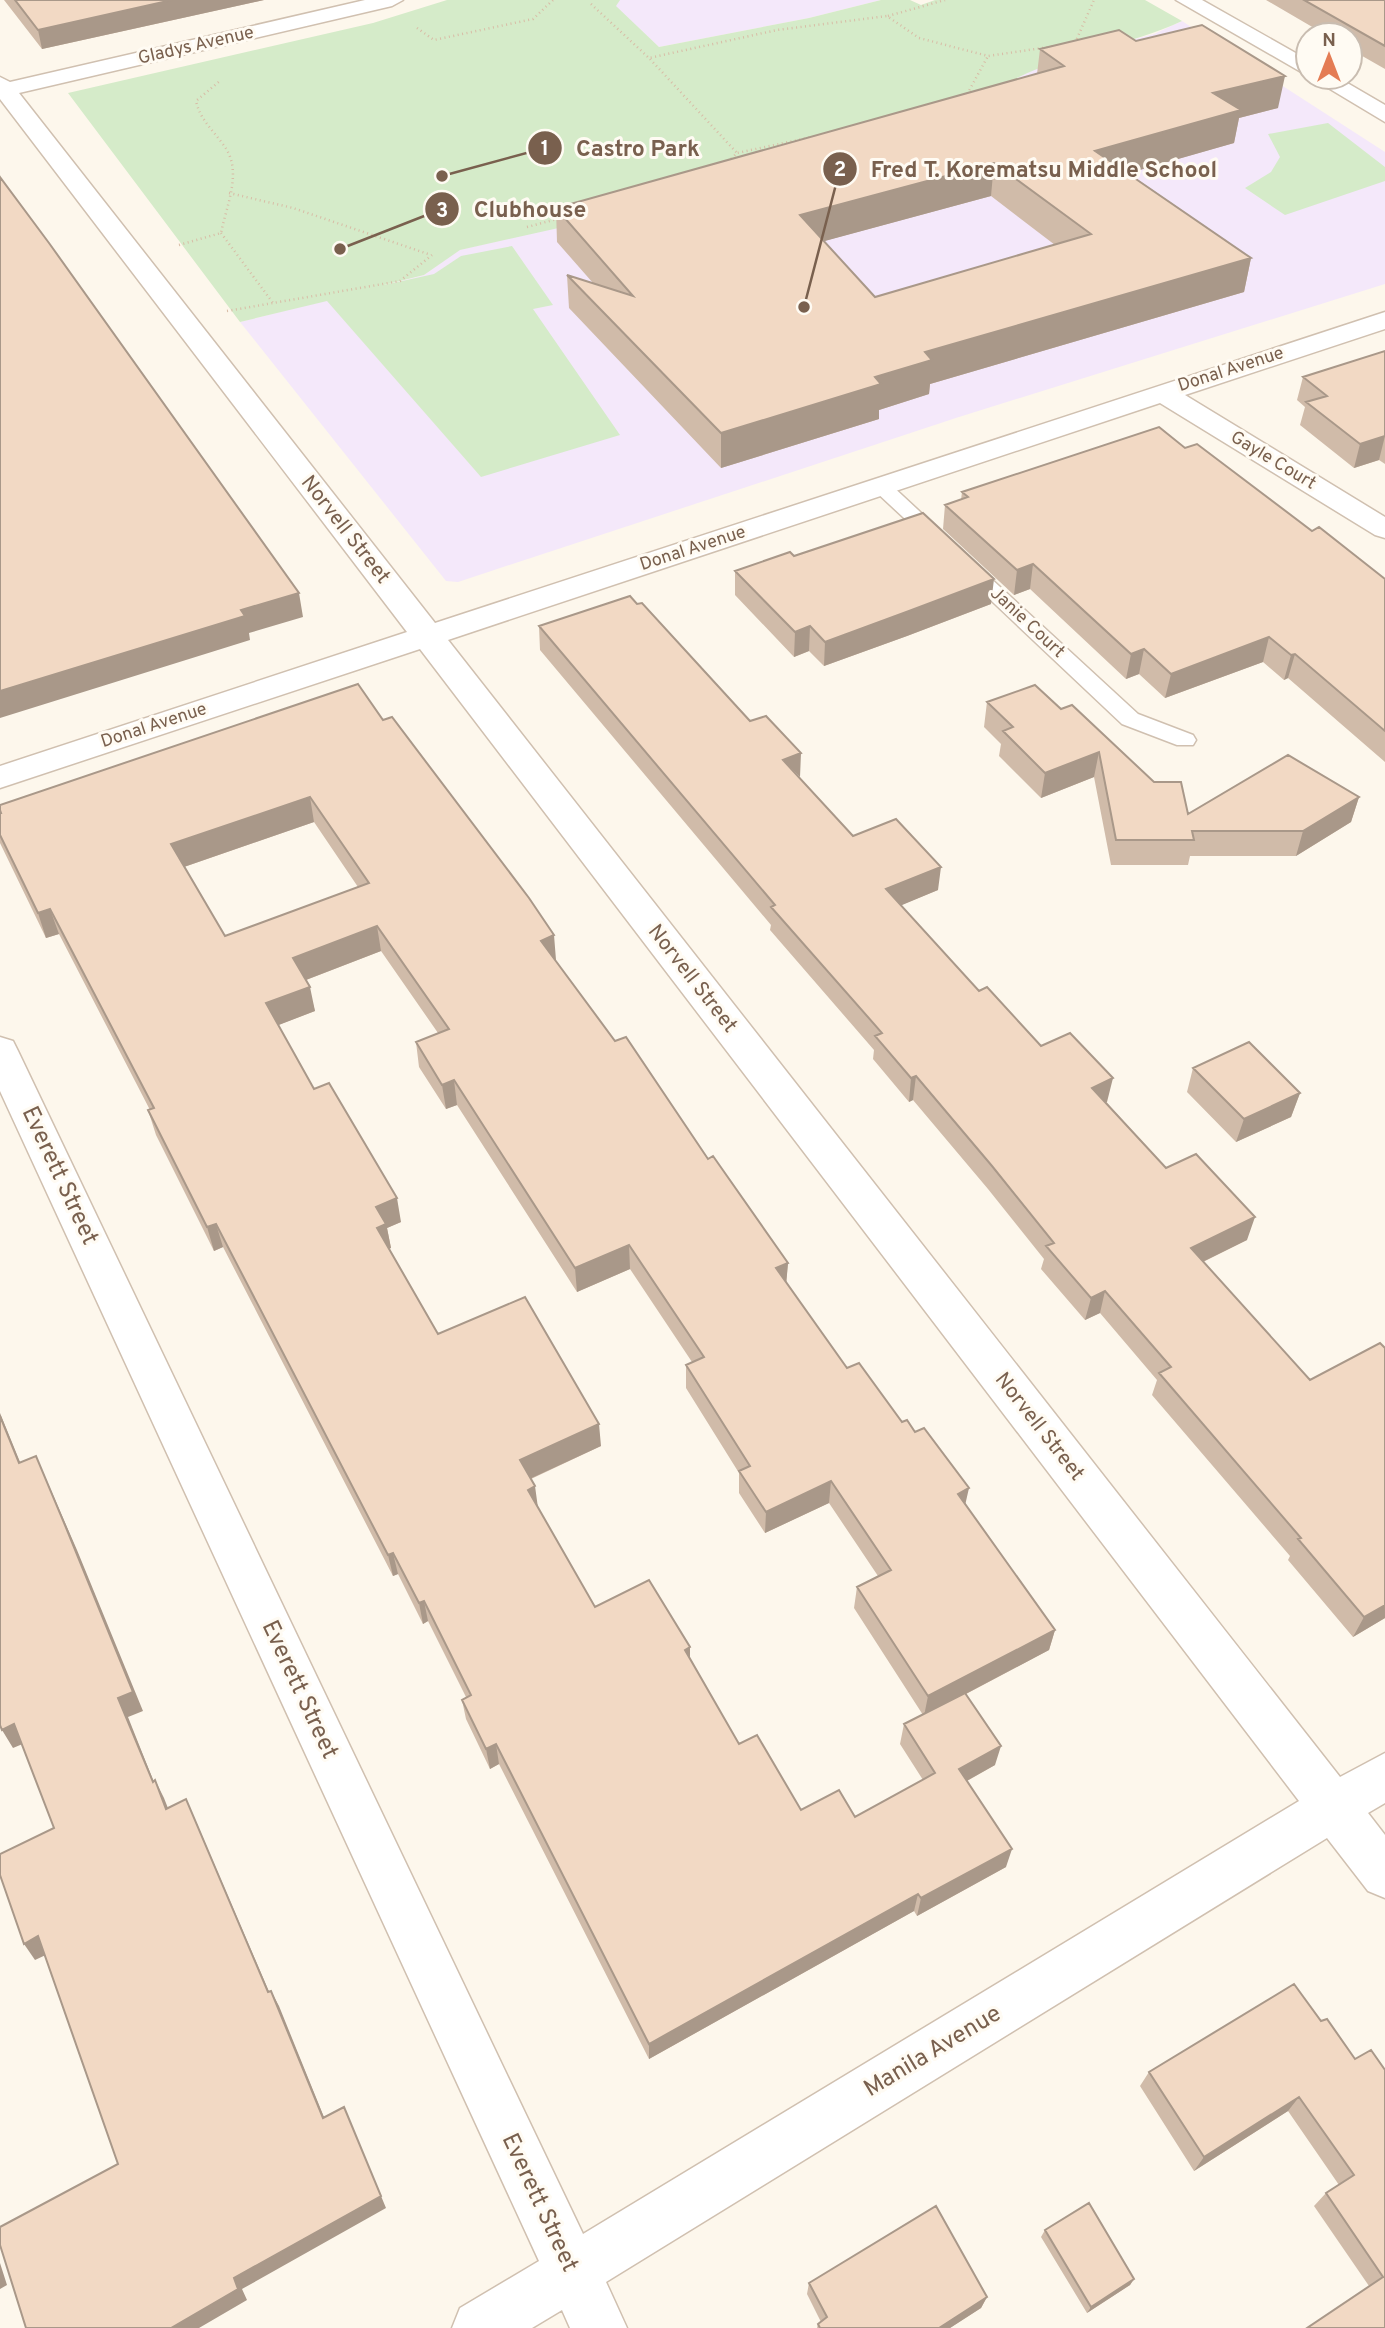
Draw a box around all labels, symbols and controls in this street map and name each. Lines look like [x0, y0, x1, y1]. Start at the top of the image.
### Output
street label: Gladys Avenue [136, 21, 256, 71]
north arrow [1294, 21, 1364, 91]
text: N [1322, 29, 1336, 53]
callout: Castro Park [527, 126, 714, 170]
text: 1 [541, 136, 549, 163]
text: Castro Park [576, 136, 700, 165]
callout: Fred T. Korematsu Middle School [822, 147, 1232, 191]
text: 2 [834, 157, 846, 184]
text: Fred T. Korematsu Middle School [871, 157, 1217, 186]
callout: Clubhouse [425, 187, 601, 231]
text: Clubhouse [474, 197, 586, 226]
text: 3 [436, 198, 448, 225]
street label: Donal Avenue [1175, 342, 1287, 398]
street label: Gayle Court [1226, 426, 1320, 496]
street label: Norvell Street [294, 470, 396, 590]
street label: Donal Avenue [637, 521, 749, 577]
street label: Janie Court [985, 582, 1069, 664]
street label: Donal Avenue [98, 698, 210, 754]
street label: Norvell Street [641, 919, 743, 1039]
street label: Everett Street [14, 1102, 104, 1250]
street label: Norvell Street [988, 1367, 1090, 1487]
street label: Everett Street [254, 1616, 344, 1764]
street label: Manila Avenue [859, 1999, 1007, 2105]
street label: Everett Street [494, 2129, 584, 2277]

